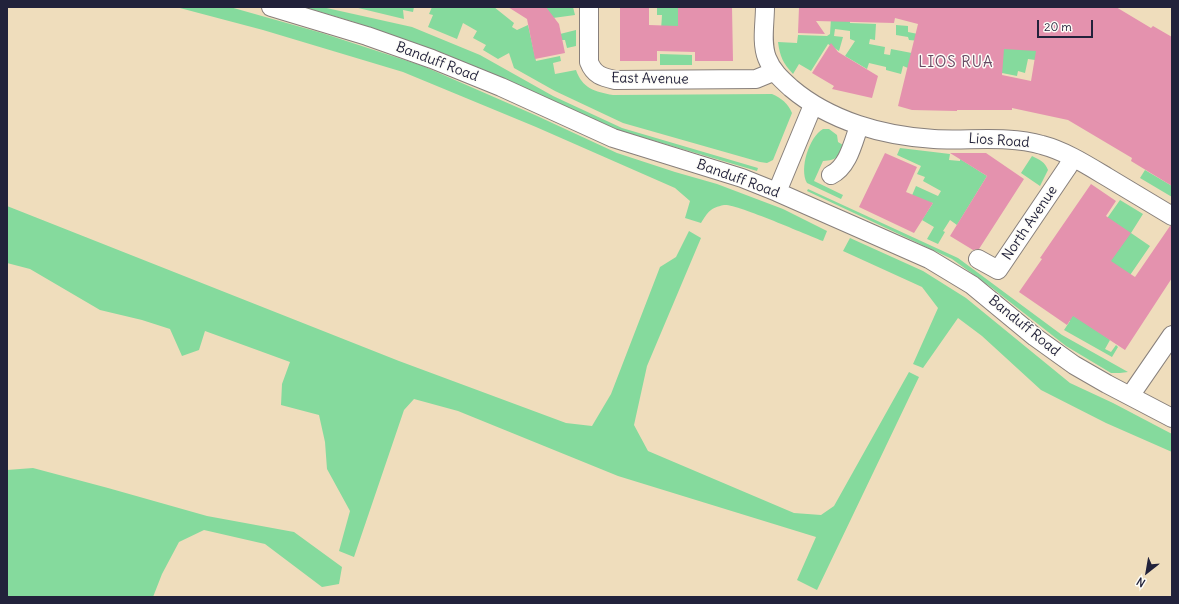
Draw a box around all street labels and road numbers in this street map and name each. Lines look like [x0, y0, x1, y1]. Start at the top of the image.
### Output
street label: Banduff Road [393, 39, 481, 85]
street label: East Avenue [611, 70, 689, 88]
street label: Lios Road [968, 130, 1030, 152]
street label: Banduff Road [694, 156, 782, 202]
street label: North Avenue [999, 183, 1061, 263]
street label: Banduff Road [985, 292, 1063, 360]

